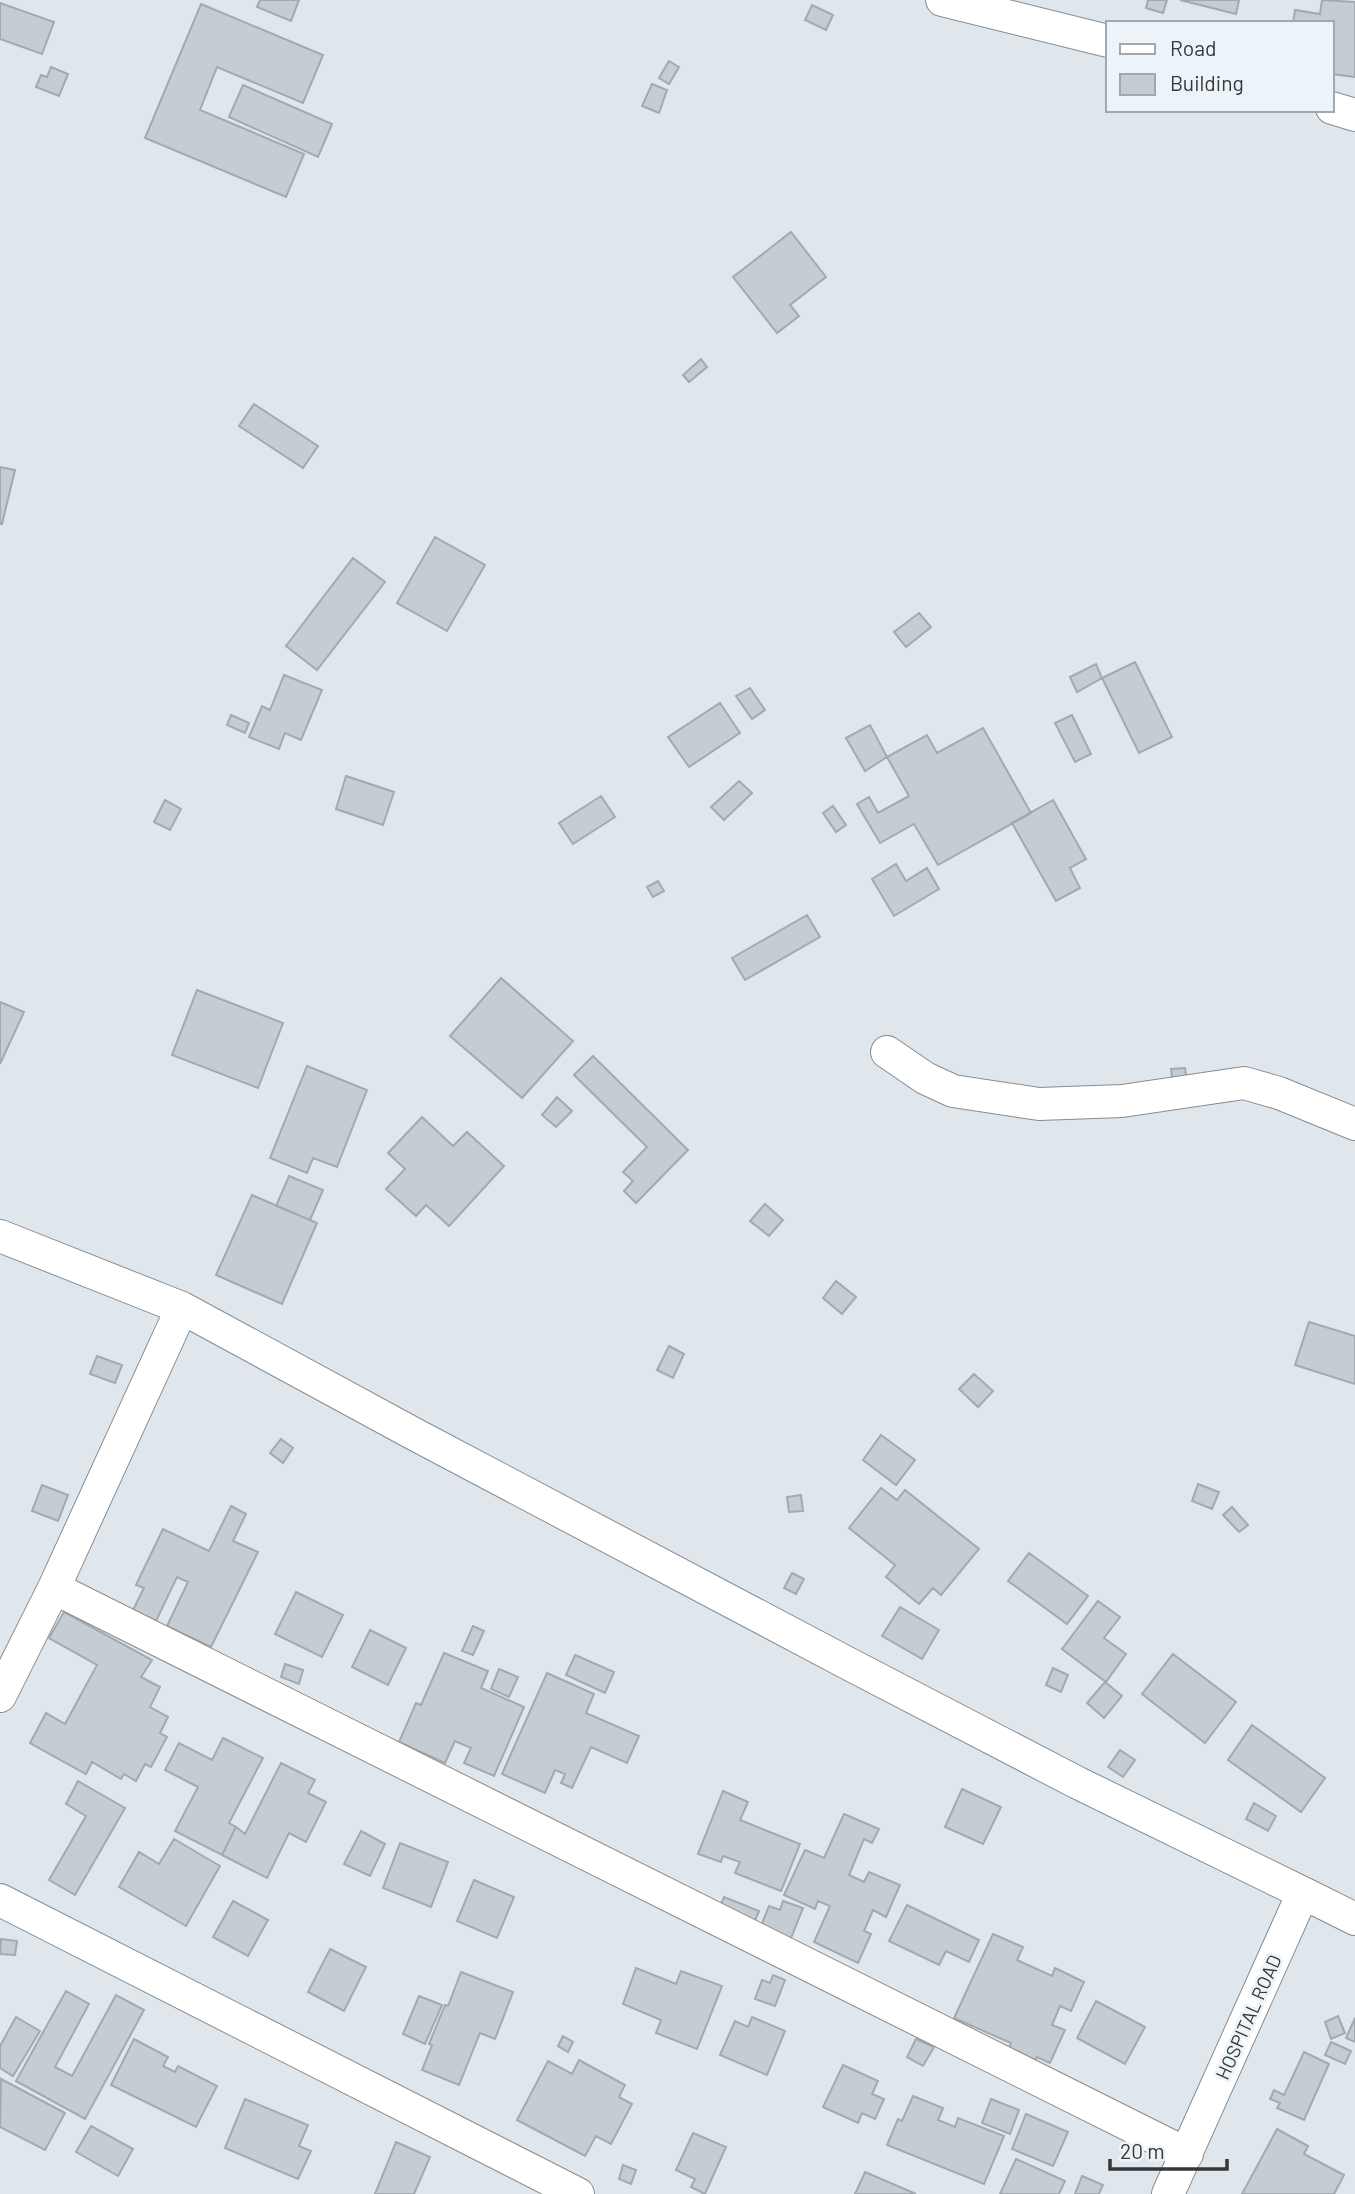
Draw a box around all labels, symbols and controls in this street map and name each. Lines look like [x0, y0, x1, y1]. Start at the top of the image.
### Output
legend [1106, 21, 1334, 112]
text: Road [1170, 35, 1216, 60]
text: Building [1170, 70, 1244, 95]
street label: HOSPITAL ROAD [1210, 1951, 1286, 2083]
scale bar [1110, 2128, 1227, 2172]
text: 20 m [1120, 2138, 1165, 2163]

